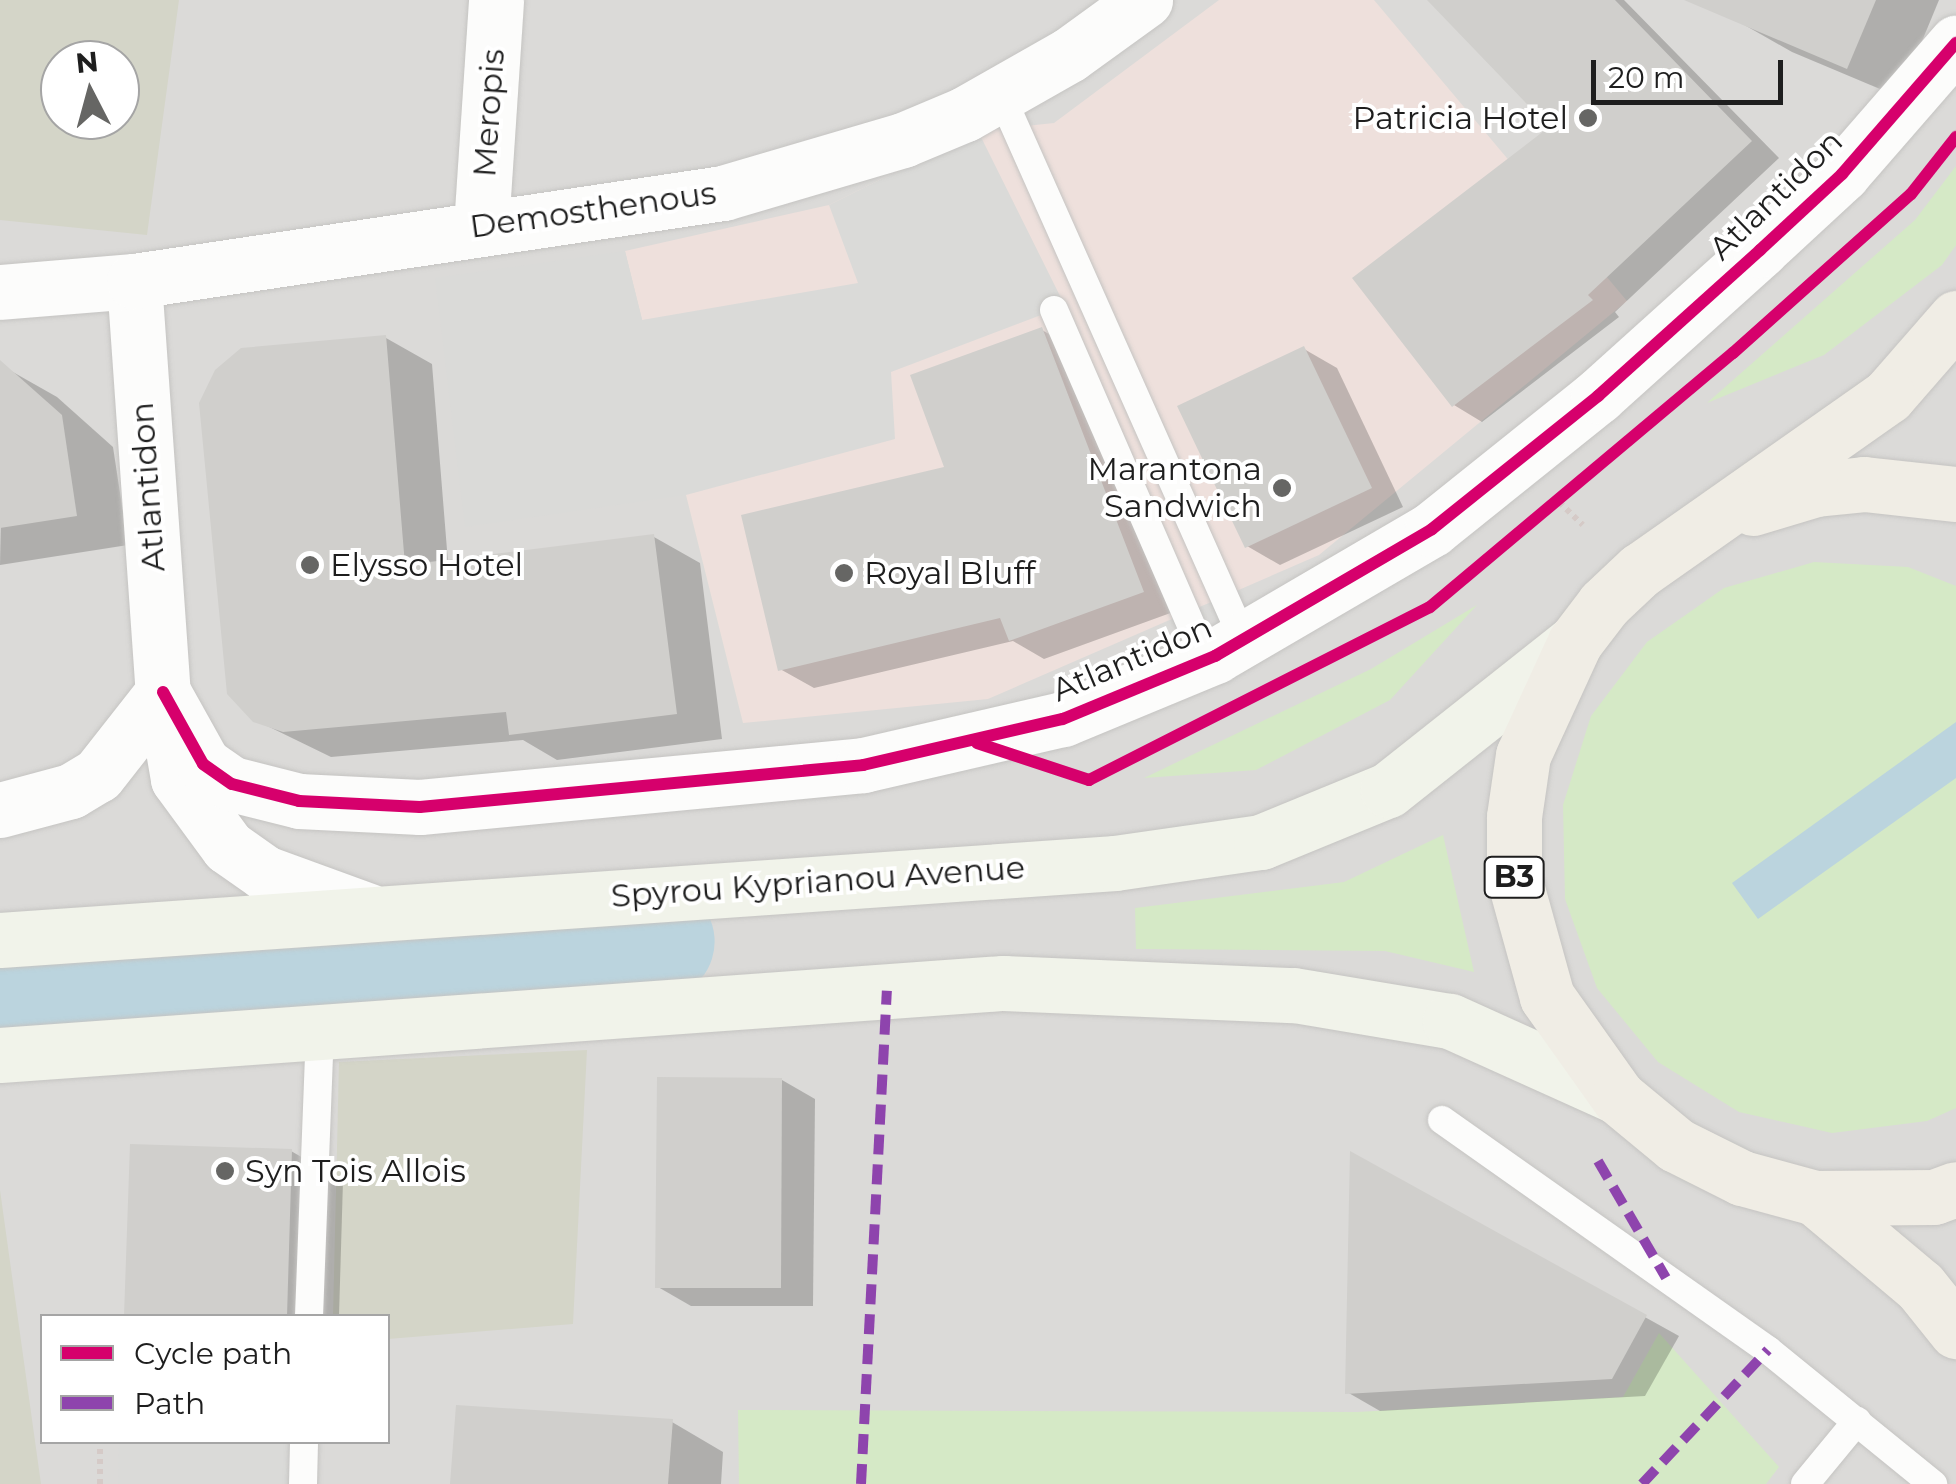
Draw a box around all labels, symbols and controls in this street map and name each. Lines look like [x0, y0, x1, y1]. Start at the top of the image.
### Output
north arrow [40, 40, 140, 140]
scale bar [1596, 40, 1788, 102]
text: N [74, 44, 100, 80]
street label: Meropis [465, 48, 513, 178]
text: 20 m [1608, 59, 1685, 96]
place label: Patricia Hotel [1352, 99, 1568, 137]
marker: Patricia Hotel [1577, 107, 1599, 129]
street label: Atlantidon [1702, 122, 1850, 268]
street label: Demosthenous [467, 174, 719, 246]
street label: Atlantidon [123, 401, 173, 573]
place label: Marantona Sandwich [1088, 451, 1262, 526]
marker: Marantona Sandwich [1271, 477, 1293, 499]
place label: Elysso Hotel [330, 546, 523, 584]
marker: Elysso Hotel [299, 554, 321, 576]
place label: Royal Bluff [864, 554, 1035, 592]
marker: Royal Bluff [833, 562, 855, 584]
street label: Atlantidon [1046, 608, 1218, 710]
street label: Spyrou Kyprianou Avenue [610, 848, 1026, 916]
road number: B3 [1482, 852, 1546, 902]
place label: Syn Tois Allois [245, 1152, 466, 1190]
marker: Syn Tois Allois [214, 1160, 236, 1182]
legend [40, 1314, 390, 1444]
text: Cycle path [134, 1335, 292, 1372]
text: Path [134, 1385, 205, 1422]

